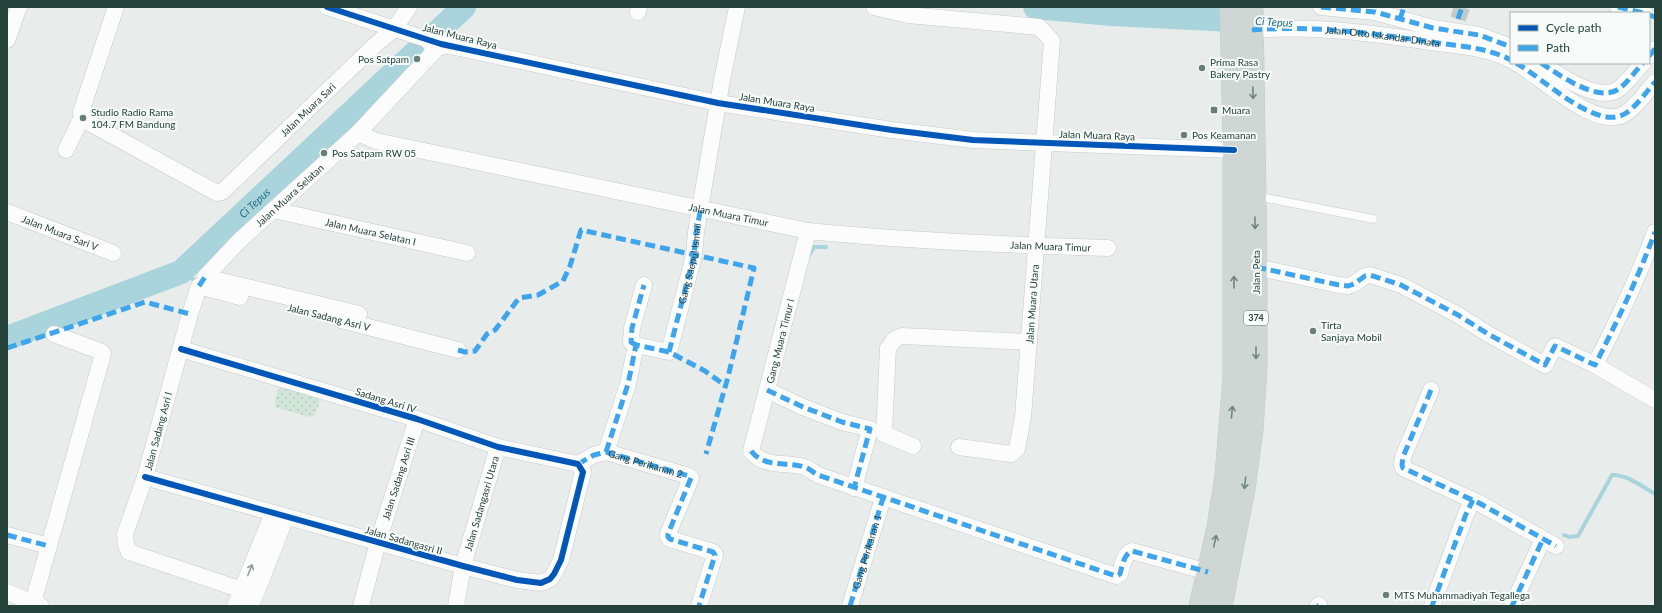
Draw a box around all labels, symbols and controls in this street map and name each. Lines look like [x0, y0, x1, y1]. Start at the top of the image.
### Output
legend [1510, 12, 1650, 64]
water label: Ci Tepus [1255, 14, 1294, 29]
text: Cycle path [1546, 20, 1601, 35]
street label: Jalan Muara Raya [421, 21, 499, 51]
street label: Jalan Otto Iskandar Dinata [1325, 24, 1441, 49]
text: Path [1546, 40, 1570, 55]
place label: Pos Satpam [358, 53, 409, 65]
marker: Pos Satpam [412, 54, 422, 64]
place label: Prima Rasa Bakery Pastry [1210, 56, 1271, 80]
marker: Prima Rasa Bakery Pastry [1197, 63, 1207, 73]
street label: Jalan Muara Sari [278, 80, 338, 139]
one-way arrow [1249, 86, 1257, 99]
street label: Jalan Muara Raya [738, 90, 816, 114]
place label: Muara [1222, 104, 1250, 116]
marker: Muara [1209, 105, 1219, 115]
place label: Studio Radio Rama 104.7 FM Bandung [91, 106, 176, 130]
marker: Studio Radio Rama 104.7 FM Bandung [78, 113, 88, 123]
street label: Jalan Muara Raya [1059, 128, 1135, 142]
place label: Pos Keamanan [1192, 129, 1256, 141]
marker: Pos Keamanan [1179, 130, 1189, 140]
place label: Pos Satpam RW 05 [332, 147, 416, 159]
marker: Pos Satpam RW 05 [319, 148, 329, 158]
street label: Jalan Muara Selatan [253, 161, 326, 229]
water label: Ci Tepus [236, 185, 273, 220]
street label: Jalan Muara Timur [688, 200, 770, 229]
street label: Jalan Muara Sari V [20, 212, 100, 253]
street label: Jalan Muara Selatan I [324, 216, 417, 247]
one-way arrow [1252, 216, 1259, 229]
street label: Gang Saepul Ismail [676, 222, 703, 305]
street label: Jalan Muara Timur [1010, 239, 1091, 253]
street label: Jalan Peta [1250, 250, 1262, 294]
street label: Jalan Muara Utara [1023, 264, 1041, 344]
one-way arrow [1230, 276, 1238, 289]
street label: Gang Muara Timur I [764, 297, 796, 385]
street label: Jalan Sadang Asri V [287, 301, 372, 333]
road number: 374 [1244, 311, 1268, 325]
place label: Tirta Sanjaya Mobil [1321, 319, 1382, 343]
marker: Tirta Sanjaya Mobil [1308, 326, 1318, 336]
one-way arrow [1252, 346, 1260, 359]
street label: Sadang Asri IV [354, 385, 418, 415]
street label: Jalan Sadang Asri I [142, 390, 174, 472]
one-way arrow [1228, 406, 1235, 419]
street label: Jalan Sadang Asri III [379, 435, 417, 521]
street label: Gang Perikanan 2 [607, 447, 685, 480]
street label: Jalan Sadangasri Utara [462, 454, 501, 552]
one-way arrow [1241, 476, 1249, 489]
street label: Gang Perikanan 1 [850, 513, 884, 590]
street label: Jalan Sadangasri II [364, 523, 444, 557]
one-way arrow [1211, 534, 1219, 547]
one-way arrow [246, 564, 254, 576]
place label: MTS Muhammadiyah Tegallega [1394, 589, 1530, 601]
marker: MTS Muhammadiyah Tegallega [1381, 590, 1391, 600]

